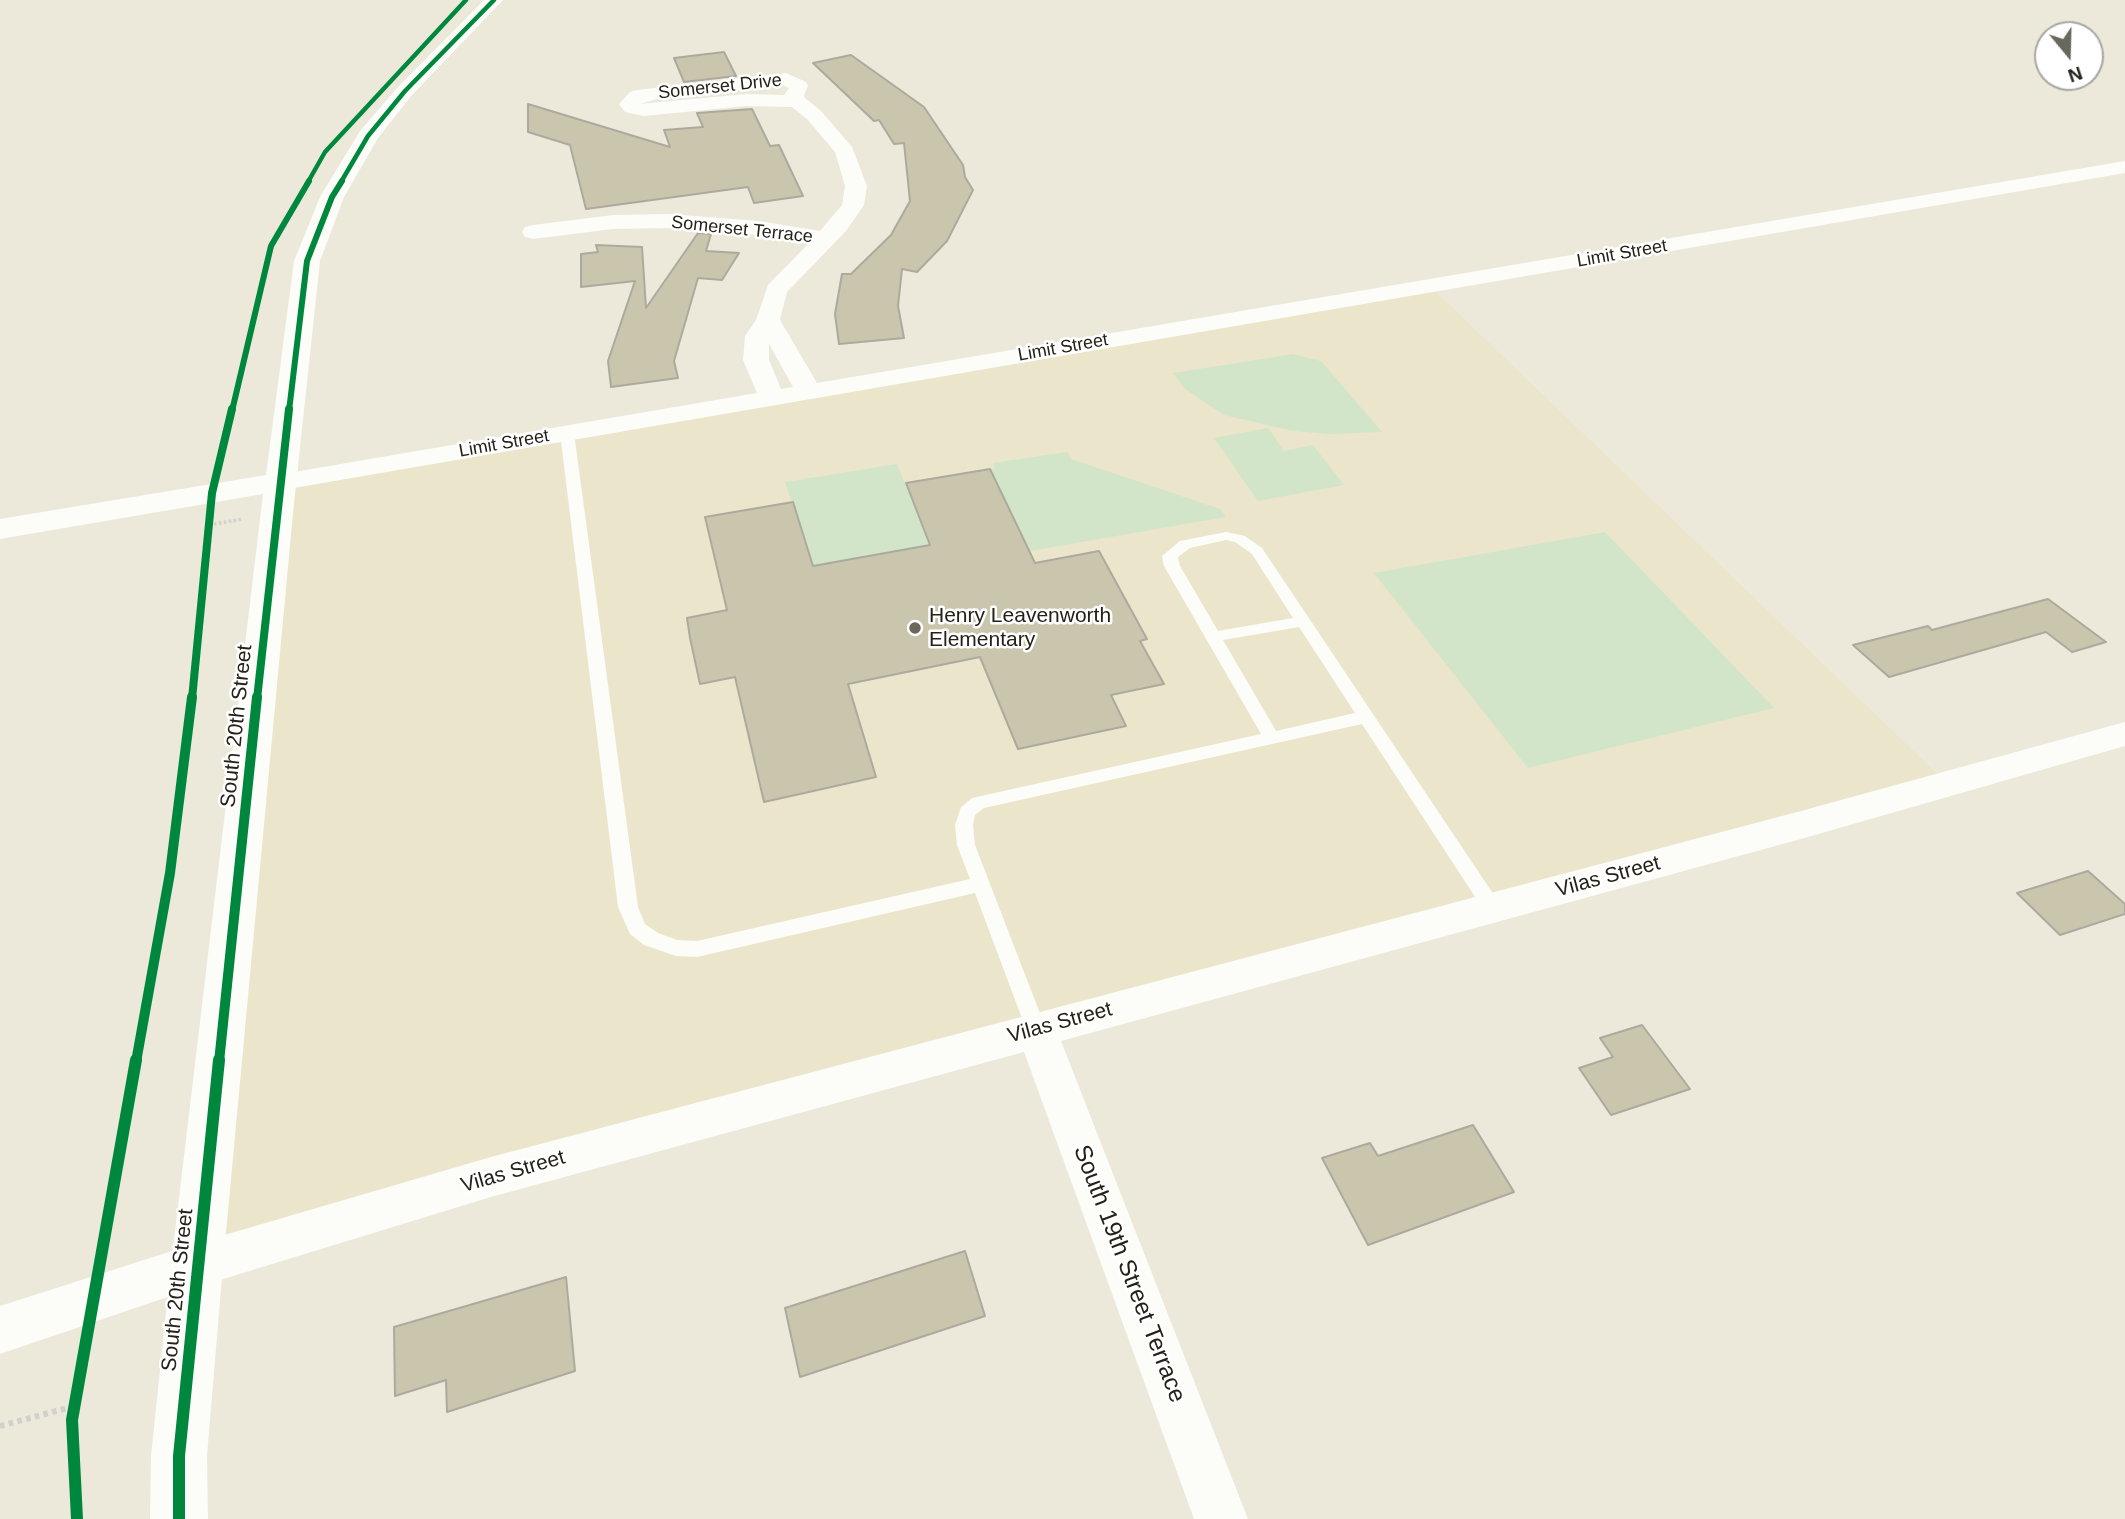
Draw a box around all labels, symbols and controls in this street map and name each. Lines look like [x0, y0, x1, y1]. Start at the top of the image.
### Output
north arrow [2034, 21, 2104, 91]
text: N [2065, 62, 2085, 87]
street label: Somerset Drive [657, 70, 783, 104]
street label: Somerset Terrace [670, 212, 814, 248]
street label: Limit Street [1575, 235, 1669, 273]
street label: Limit Street [1016, 329, 1110, 367]
street label: Limit Street [457, 425, 551, 463]
place label: Henry Leavenworth Elementary [929, 603, 1111, 653]
marker: Henry Leavenworth Elementary [907, 620, 923, 636]
street label: South 20th Street [216, 643, 258, 809]
street label: Vilas Street [1553, 851, 1663, 903]
street label: Vilas Street [1005, 997, 1115, 1049]
street label: South 19th Street Terrace [1067, 1141, 1191, 1407]
street label: Vilas Street [458, 1145, 568, 1199]
street label: South 20th Street [157, 1207, 199, 1373]

